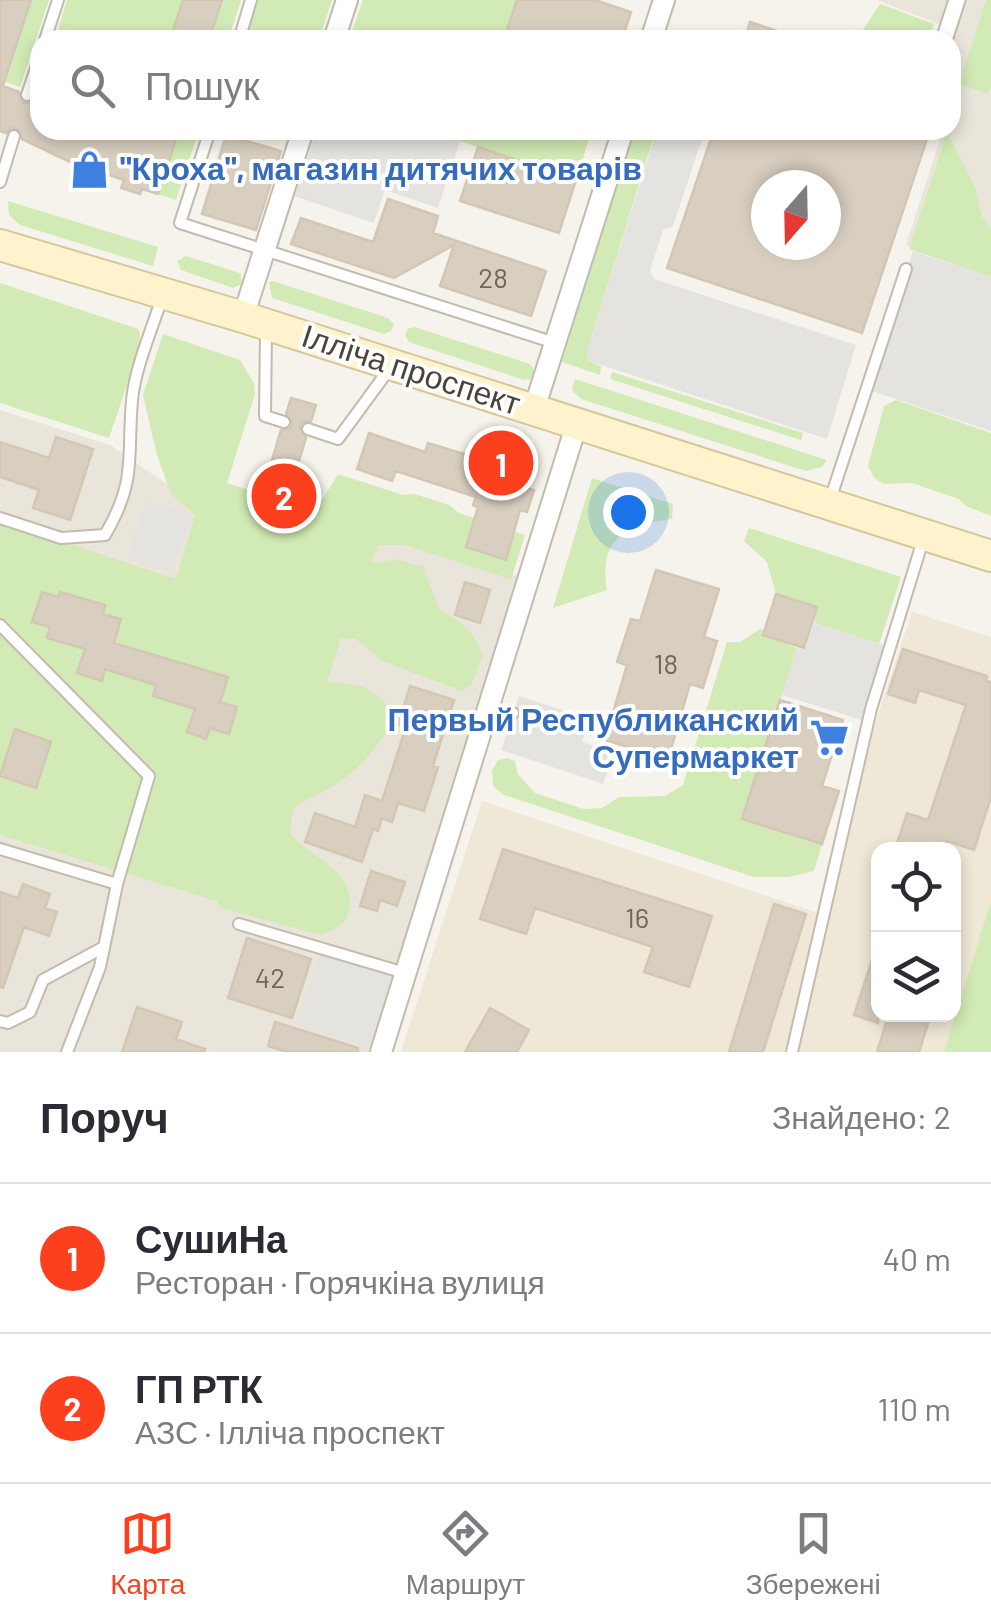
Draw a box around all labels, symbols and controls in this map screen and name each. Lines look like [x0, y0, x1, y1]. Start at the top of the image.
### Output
search box [30, 30, 961, 140]
icon: search [65, 58, 120, 113]
text: Пошук [145, 62, 260, 108]
shop icon: "Кроха", магазин дитячих товарів [69, 148, 111, 190]
place label: "Кроха", магазин дитячих товарів [120, 148, 642, 187]
north arrow [751, 170, 841, 260]
house number: 28 [478, 260, 508, 294]
street label: Ілліча проспект [297, 315, 526, 422]
pin: 1 [468, 426, 534, 500]
pin: 2 [252, 458, 316, 534]
your location [603, 487, 654, 538]
house number: 18 [654, 646, 678, 680]
place label: Первый Республиканский Супермаркет [387, 699, 799, 775]
supermarket icon: Первый Республиканский Супермаркет [808, 717, 850, 759]
map controls [871, 842, 961, 1022]
button: locate [871, 842, 961, 932]
house number: 16 [625, 900, 649, 934]
button: layers [871, 932, 961, 1022]
house number: 42 [255, 960, 285, 994]
text: Поруч [40, 1091, 169, 1141]
text: Знайдено: 2 [772, 1097, 951, 1135]
text: СушиНа [135, 1215, 287, 1261]
text: 1 [67, 1239, 78, 1277]
text: 40 m [882, 1239, 951, 1277]
text: Ресторан · Горячкіна вулиця [135, 1262, 545, 1300]
text: ГП РТК [135, 1365, 263, 1411]
text: 2 [64, 1389, 81, 1427]
text: 110 m [878, 1389, 951, 1427]
text: АЗС · Ілліча проспект [135, 1412, 445, 1450]
tab: Карта [110, 1506, 185, 1601]
tab: Маршрут [406, 1506, 525, 1601]
tab: Збережені [746, 1506, 881, 1601]

